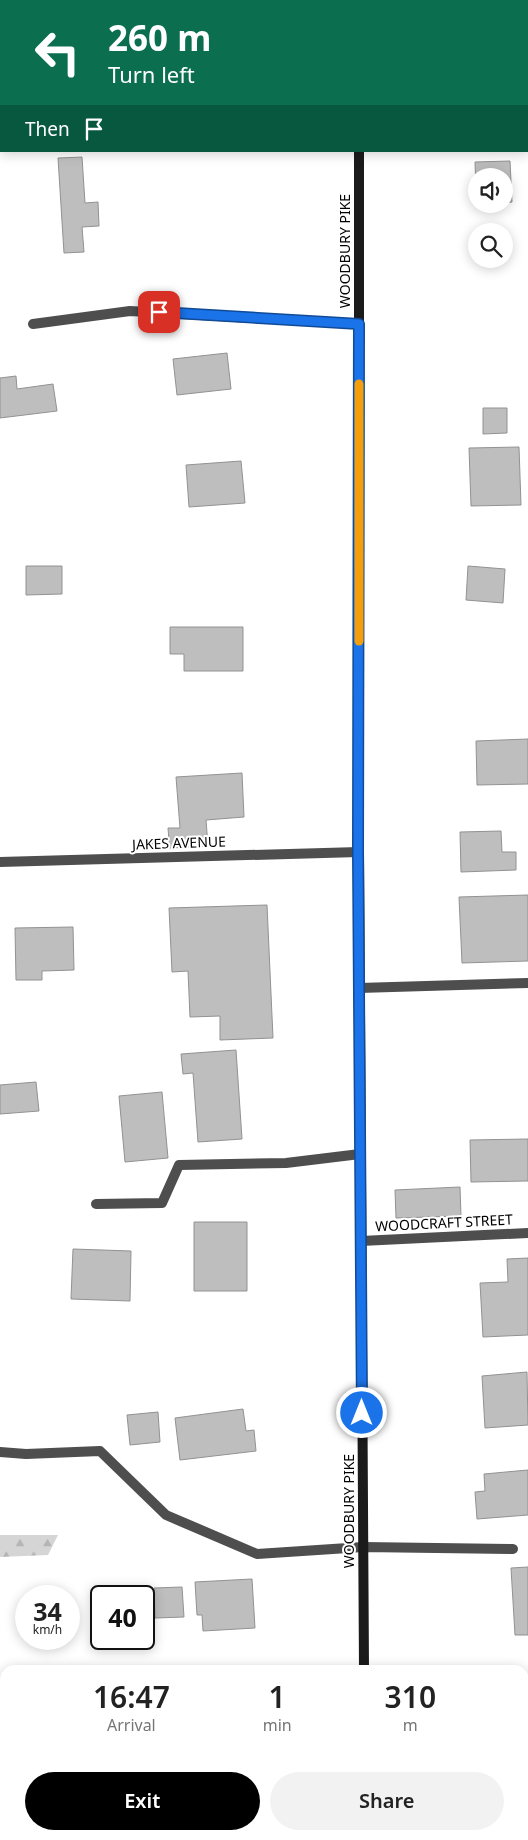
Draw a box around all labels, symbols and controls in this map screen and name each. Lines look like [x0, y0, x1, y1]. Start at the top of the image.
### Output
text: 260 m [108, 14, 211, 61]
icon: left [25, 20, 90, 85]
text: Turn left [108, 59, 195, 89]
icon: arrive [80, 115, 108, 143]
text: Then [25, 116, 70, 142]
map controls [468, 168, 513, 268]
button: sound [468, 168, 513, 213]
street label: WOODBURY PIKE [335, 194, 354, 308]
button: search [468, 223, 513, 268]
pin [138, 291, 180, 333]
icon: arrive [145, 298, 173, 326]
street label: JAKES AVENUE [130, 831, 226, 854]
street label: WOODCRAFT STREET [375, 1209, 513, 1236]
position arrow [335, 1386, 387, 1438]
street label: WOODBURY PIKE [339, 1454, 358, 1568]
speed limit sign: 40 [90, 1585, 155, 1650]
text: 34 [33, 1594, 62, 1628]
text: km/h [33, 1621, 62, 1638]
text: 16:47 [93, 1676, 170, 1717]
text: 1 [269, 1676, 286, 1717]
text: 310 [385, 1676, 436, 1717]
text: Arrival [107, 1714, 156, 1736]
text: min [263, 1714, 292, 1736]
text: m [403, 1714, 418, 1736]
button: Exit [25, 1772, 260, 1830]
button: Share [270, 1772, 504, 1830]

